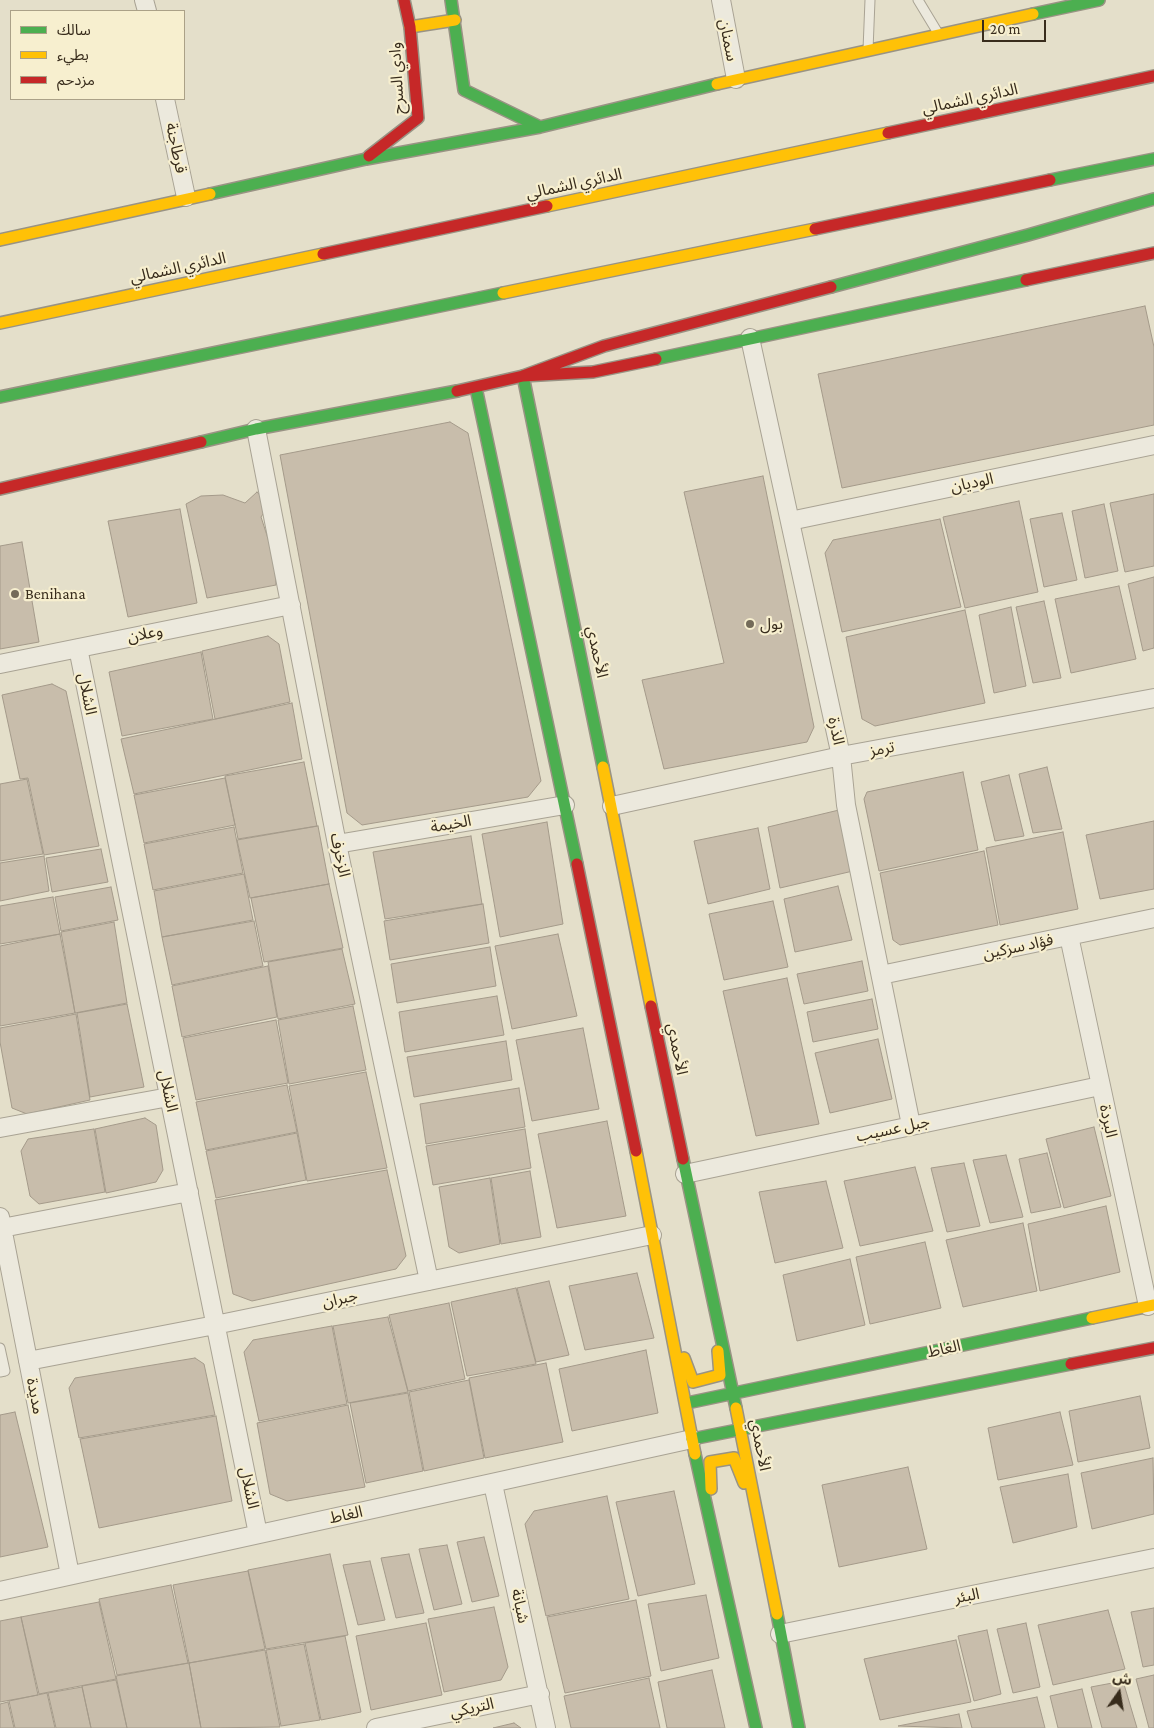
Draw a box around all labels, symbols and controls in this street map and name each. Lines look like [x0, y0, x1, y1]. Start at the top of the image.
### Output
legend [10, 10, 185, 100]
scale bar [984, 10, 1048, 42]
street label: سمنان [714, 17, 742, 63]
text: 20 m [990, 21, 1021, 37]
text: سالك [57, 22, 91, 38]
street label: وادي السرح [386, 42, 408, 114]
text: بطيء [57, 47, 89, 63]
text: مزدحم [57, 72, 95, 88]
street label: الدائري الشمالي [920, 79, 1020, 119]
street label: قرطاجنة [161, 121, 191, 175]
street label: الدائري الشمالي [524, 164, 624, 204]
street label: الدائري الشمالي [128, 248, 228, 288]
street label: الوديان [949, 469, 995, 497]
place label: Benihana [25, 584, 86, 604]
marker: Benihana [9, 588, 21, 600]
place label: بول [760, 614, 783, 634]
marker: بول [744, 618, 756, 630]
street label: وعلان [126, 621, 164, 647]
street label: الأحمدي [582, 624, 612, 680]
street label: الشلال [74, 671, 100, 717]
street label: الذرة [824, 715, 848, 747]
street label: ترمز [868, 737, 896, 761]
street label: الخيمة [429, 811, 473, 837]
street label: الزخرف [326, 831, 354, 879]
street label: فؤاد سزكين [981, 930, 1055, 964]
street label: الأحمدي [663, 1021, 691, 1077]
street label: الشلال [154, 1068, 182, 1114]
street label: البردة [1095, 1103, 1121, 1139]
street label: جبل عسيب [854, 1112, 932, 1146]
street label: جبران [321, 1286, 359, 1312]
street label: الغاط [926, 1336, 962, 1362]
street label: مديدة [22, 1376, 48, 1416]
street label: الأحمدي [746, 1417, 774, 1473]
street label: الشلال [235, 1465, 263, 1511]
street label: الغاط [328, 1502, 364, 1528]
street label: البئر [953, 1584, 981, 1608]
street label: شبانة [507, 1587, 533, 1625]
north arrow [1094, 1668, 1144, 1718]
text: ش [1111, 1668, 1134, 1688]
street label: التريكي [448, 1694, 496, 1722]

